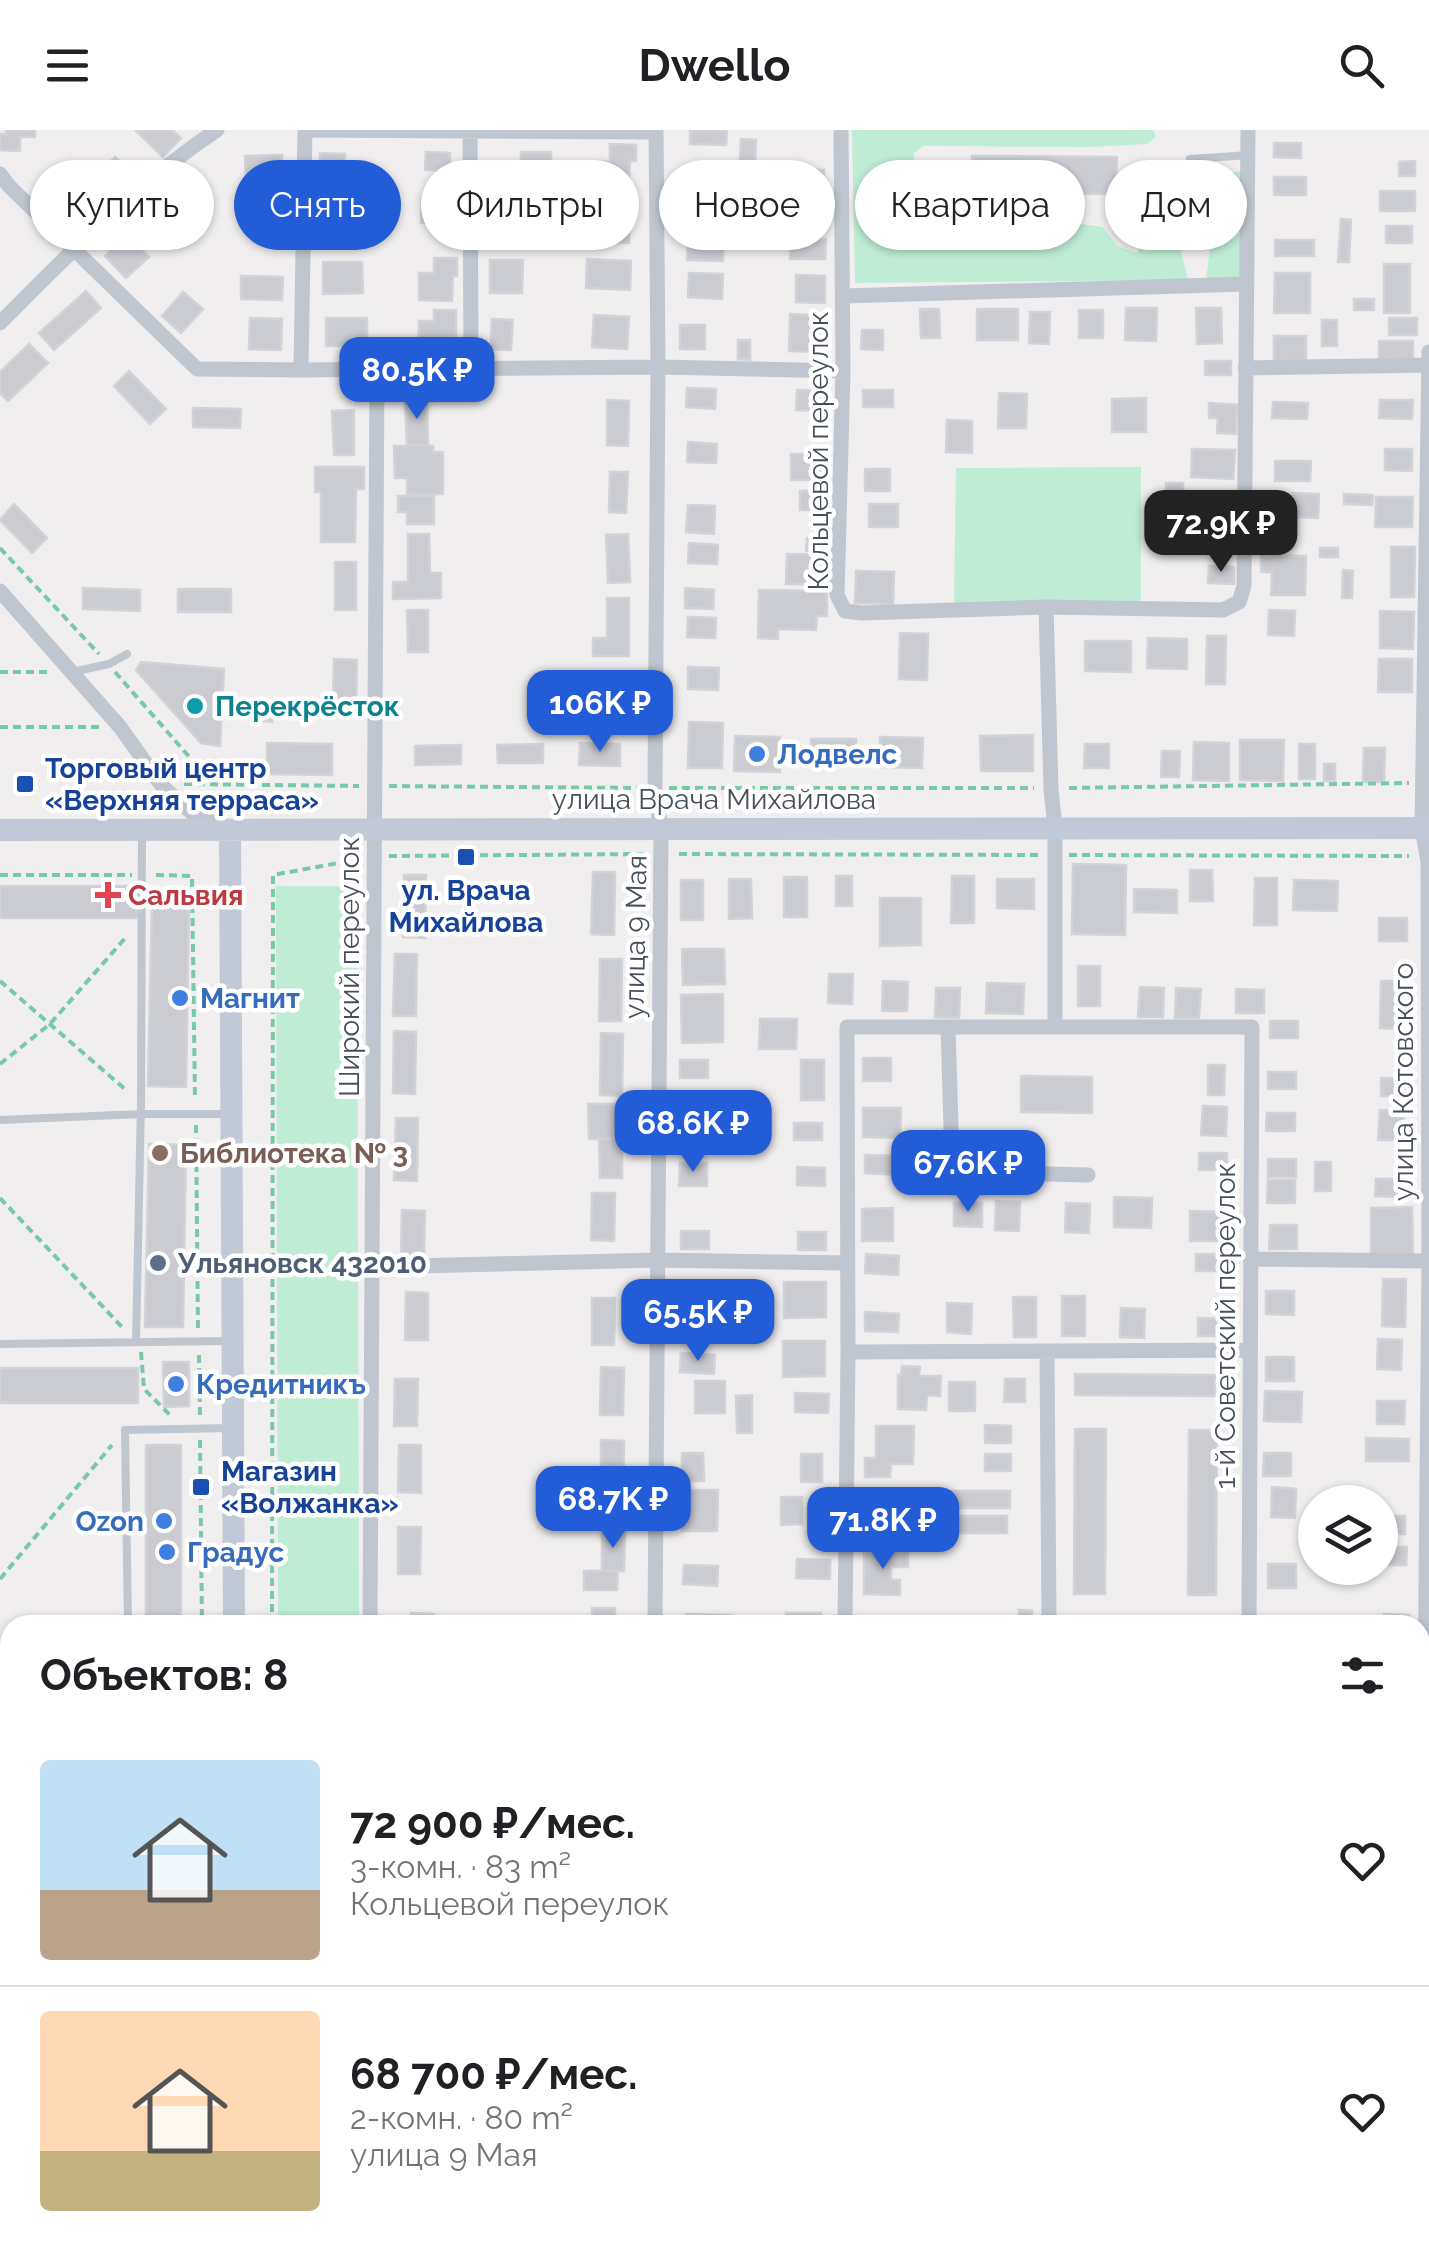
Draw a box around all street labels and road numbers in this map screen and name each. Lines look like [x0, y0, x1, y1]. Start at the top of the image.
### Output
street label: Кольцевой переулок [802, 311, 835, 591]
street label: улица Врача Михайлова [552, 783, 876, 816]
street label: Широкий переулок [333, 837, 366, 1097]
street label: улица 9 Мая [618, 855, 653, 1019]
street label: улица Котовского [1387, 963, 1420, 1201]
street label: 1-й Советский переулок [1209, 1163, 1242, 1489]

